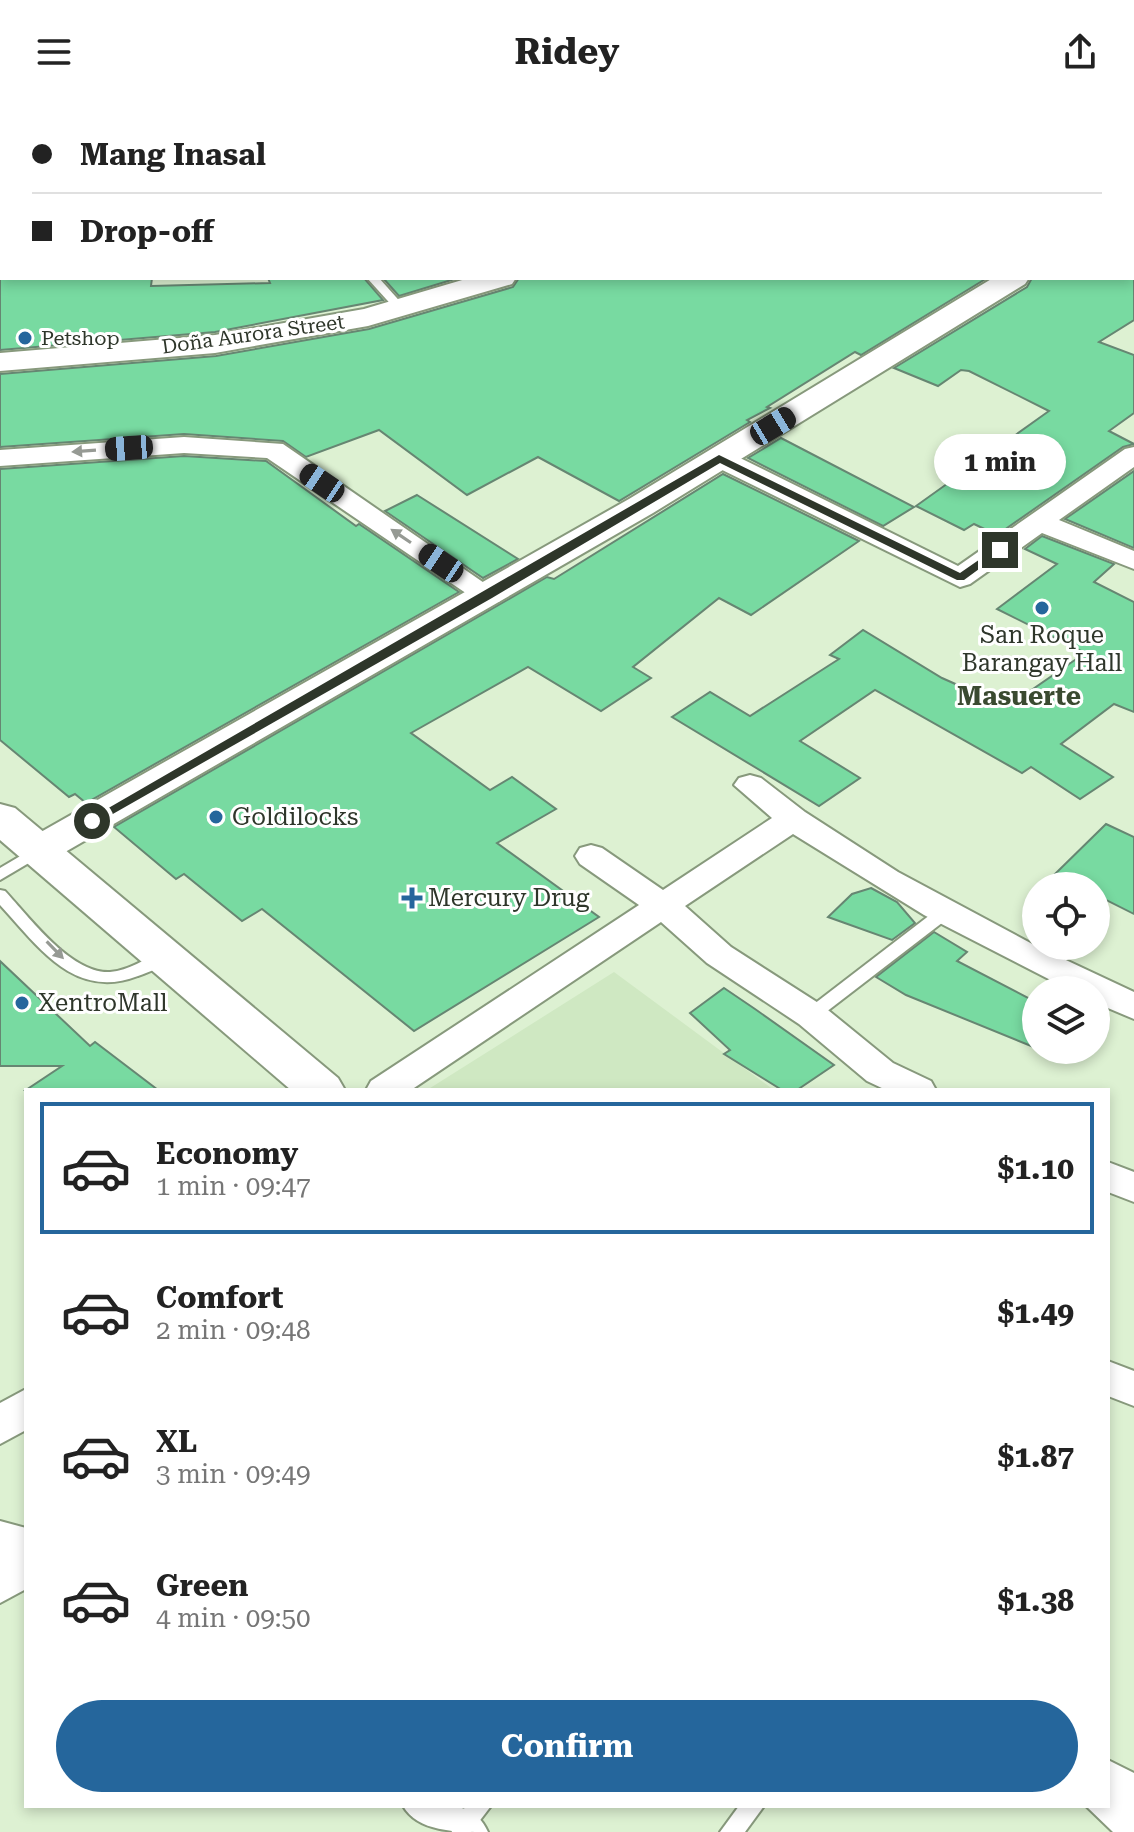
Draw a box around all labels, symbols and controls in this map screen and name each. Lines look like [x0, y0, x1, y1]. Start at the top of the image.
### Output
icon: menu [32, 30, 76, 74]
icon: share [1058, 30, 1102, 74]
text: Ridey [515, 31, 619, 73]
text: Mang Inasal [80, 137, 266, 172]
text: Drop-off [80, 214, 214, 249]
street label: Doña Aurora Street [160, 309, 347, 359]
place label: Petshop [41, 326, 120, 350]
marker: Petshop [16, 329, 34, 347]
car [746, 403, 800, 449]
car [104, 434, 154, 462]
callout: 1 min [934, 434, 1066, 490]
one-way arrow [71, 445, 96, 458]
text: 1 min [964, 447, 1036, 477]
car [295, 460, 349, 506]
one-way arrow [390, 529, 412, 544]
route end [982, 532, 1018, 568]
car [414, 540, 468, 586]
marker: San Roque Barangay Hall [1033, 599, 1051, 617]
place label: San Roque Barangay Hall [962, 621, 1122, 677]
district label: Masuerte [957, 681, 1081, 711]
route start [74, 803, 110, 839]
place label: Goldilocks [232, 803, 358, 831]
marker: Goldilocks [207, 808, 225, 826]
map controls [1022, 872, 1110, 1064]
button: locate [1022, 872, 1110, 960]
place label: Mercury Drug [428, 884, 590, 912]
marker: Mercury Drug [403, 889, 421, 907]
one-way arrow [45, 940, 63, 959]
button: layers [1022, 976, 1110, 1064]
place label: XentroMall [38, 989, 167, 1017]
marker: XentroMall [13, 994, 31, 1012]
icon: car [60, 1132, 132, 1204]
text: Economy [156, 1136, 298, 1171]
text: $1.10 [997, 1151, 1074, 1186]
text: 1 min · 09:47 [156, 1171, 311, 1201]
icon: car [60, 1276, 132, 1348]
text: Comfort [156, 1280, 283, 1315]
text: $1.49 [997, 1295, 1074, 1330]
text: 2 min · 09:48 [156, 1315, 311, 1345]
icon: car [60, 1420, 132, 1492]
text: XL [156, 1424, 197, 1459]
text: $1.87 [997, 1439, 1074, 1474]
text: 3 min · 09:49 [156, 1459, 311, 1489]
icon: car [60, 1564, 132, 1636]
text: Green [156, 1568, 248, 1603]
text: $1.38 [997, 1583, 1074, 1618]
text: 4 min · 09:50 [156, 1603, 311, 1633]
button: Confirm [56, 1700, 1078, 1792]

